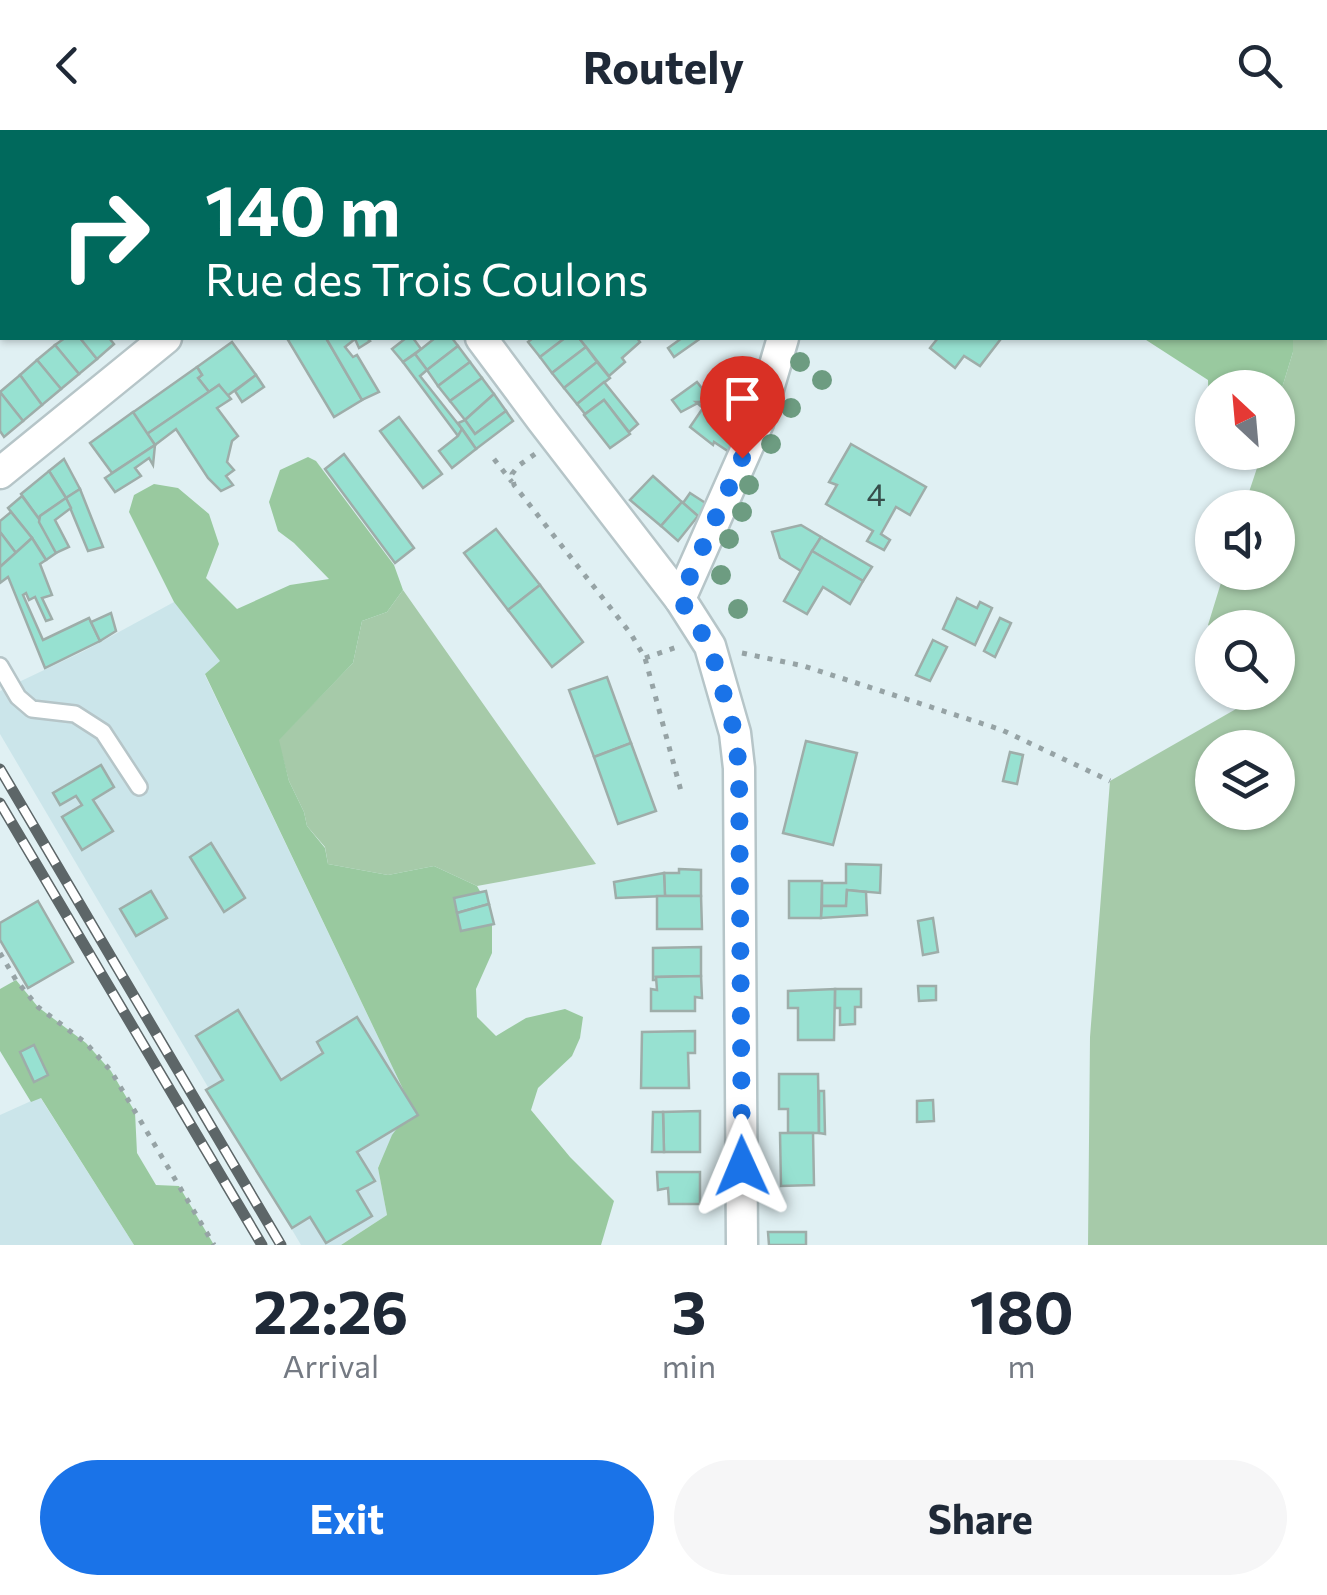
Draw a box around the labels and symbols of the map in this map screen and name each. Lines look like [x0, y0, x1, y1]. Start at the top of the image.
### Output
pin [700, 356, 785, 459]
north arrow [1195, 370, 1295, 470]
house number: 4 [866, 473, 886, 513]
position arrow [690, 1114, 794, 1218]

